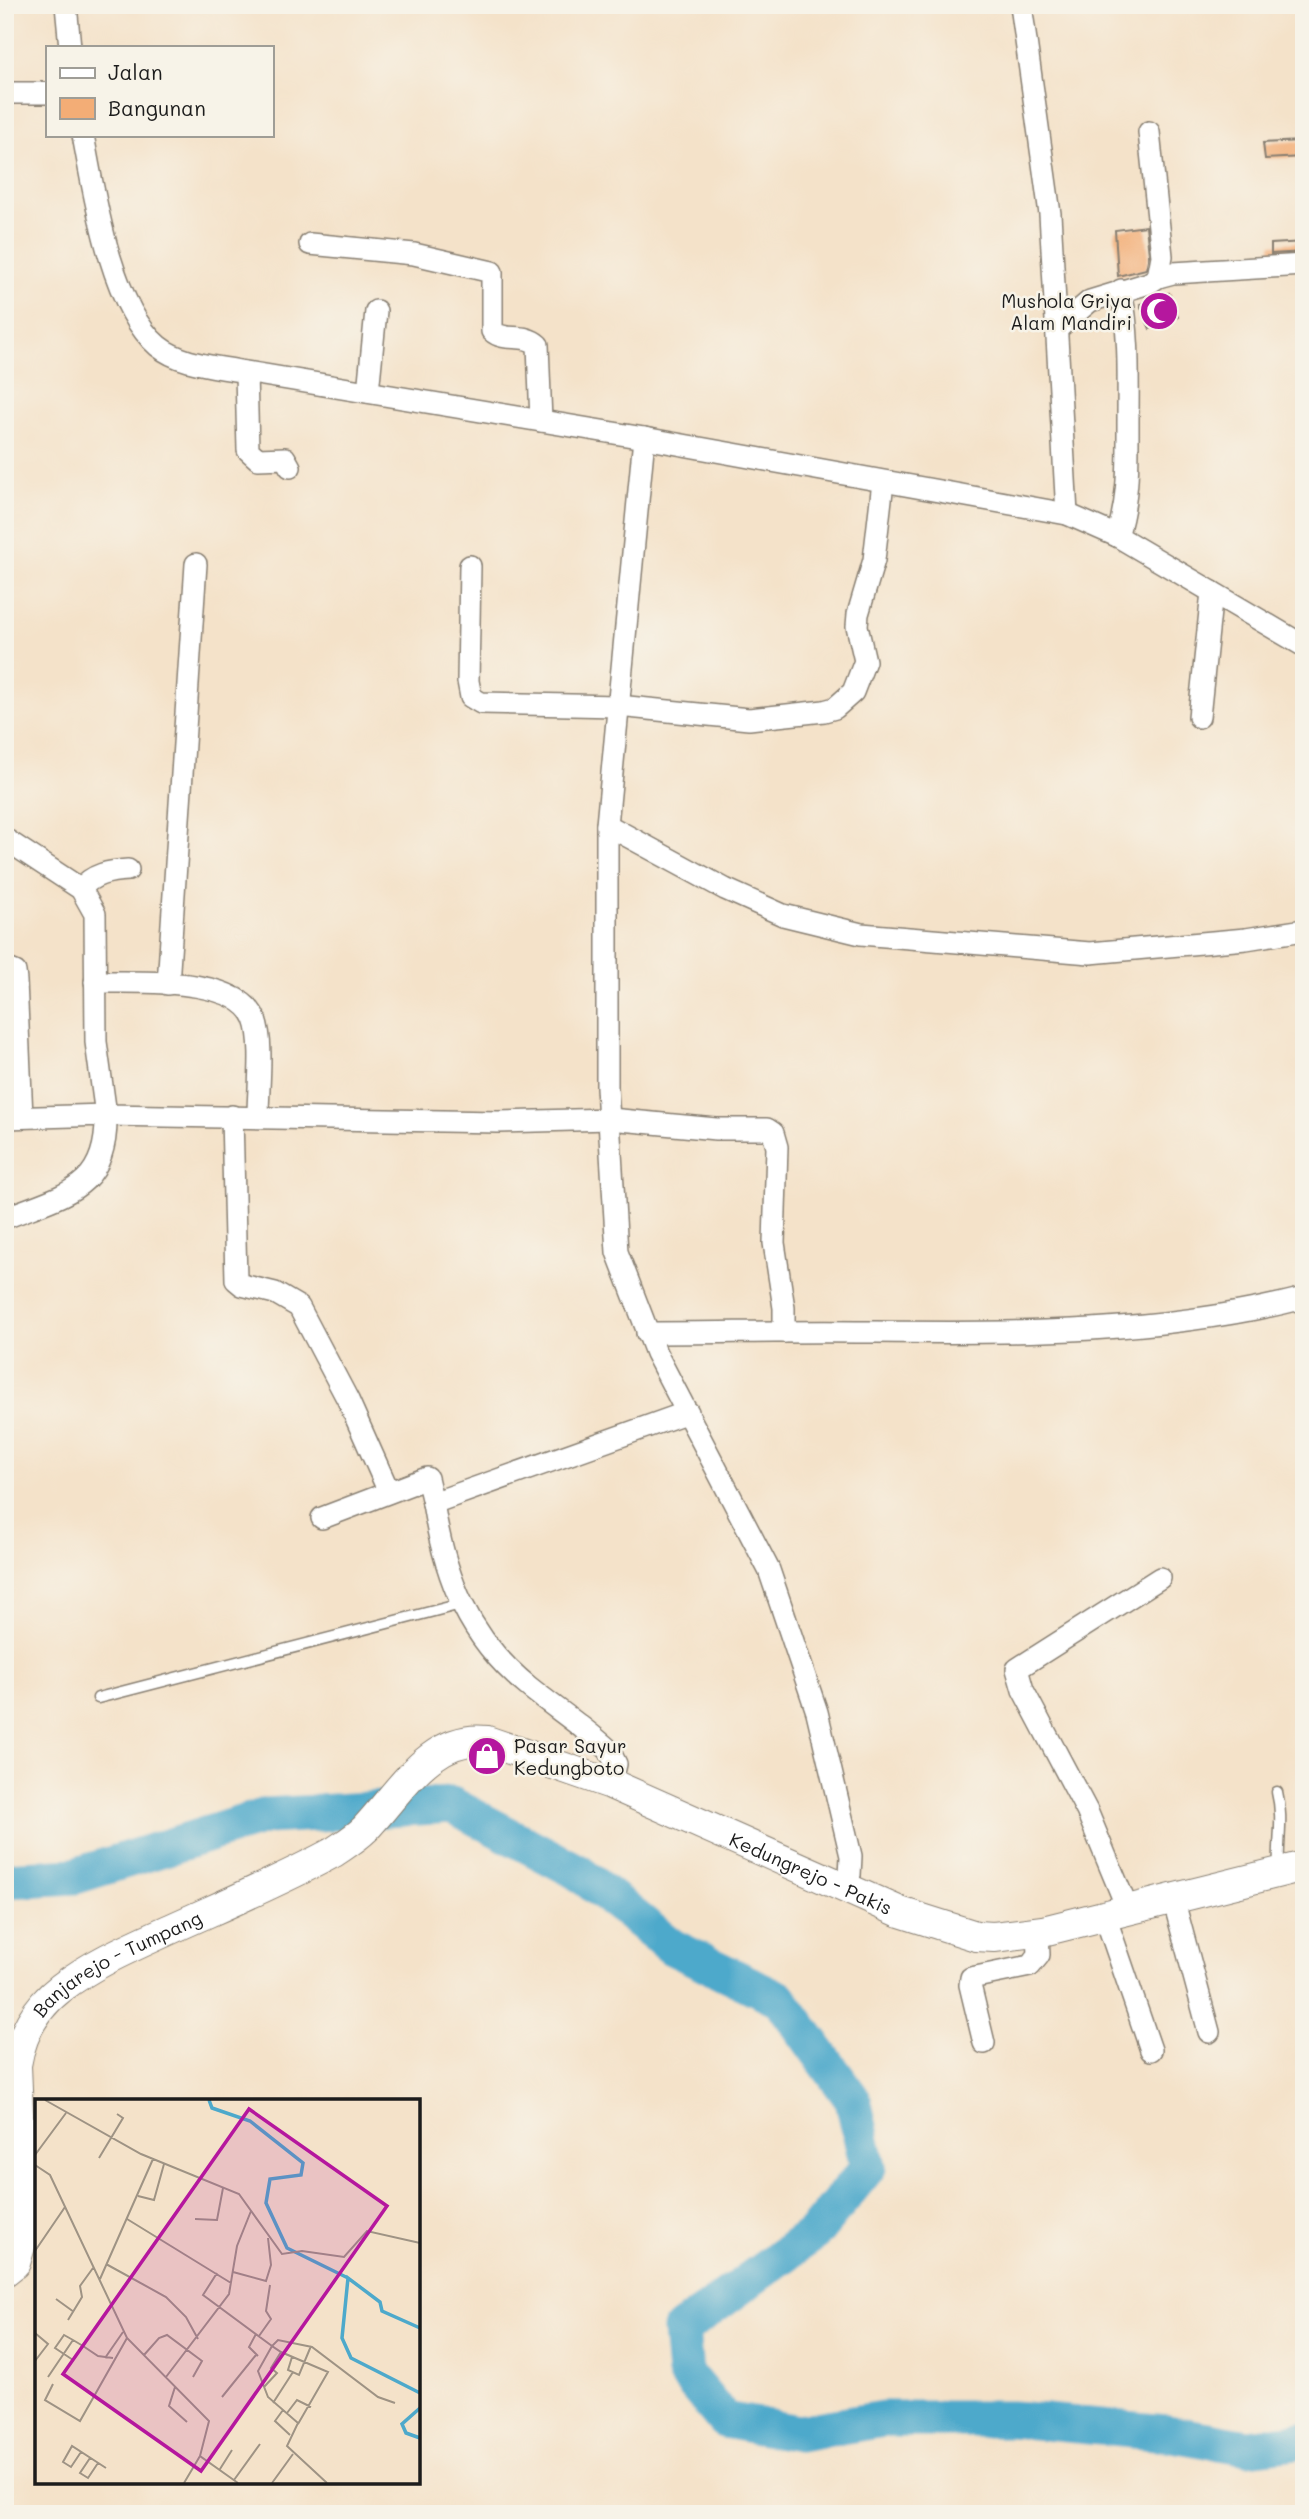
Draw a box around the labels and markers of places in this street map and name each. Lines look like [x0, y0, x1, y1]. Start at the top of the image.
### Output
place label: Mushola Griya Alam Mandiri [1001, 288, 1132, 335]
mosque icon: Mushola Griya Alam Mandiri [1138, 290, 1180, 332]
place label: Pasar Sayur Kedungboto [514, 1733, 627, 1780]
shop icon: Pasar Sayur Kedungboto [466, 1735, 508, 1777]

